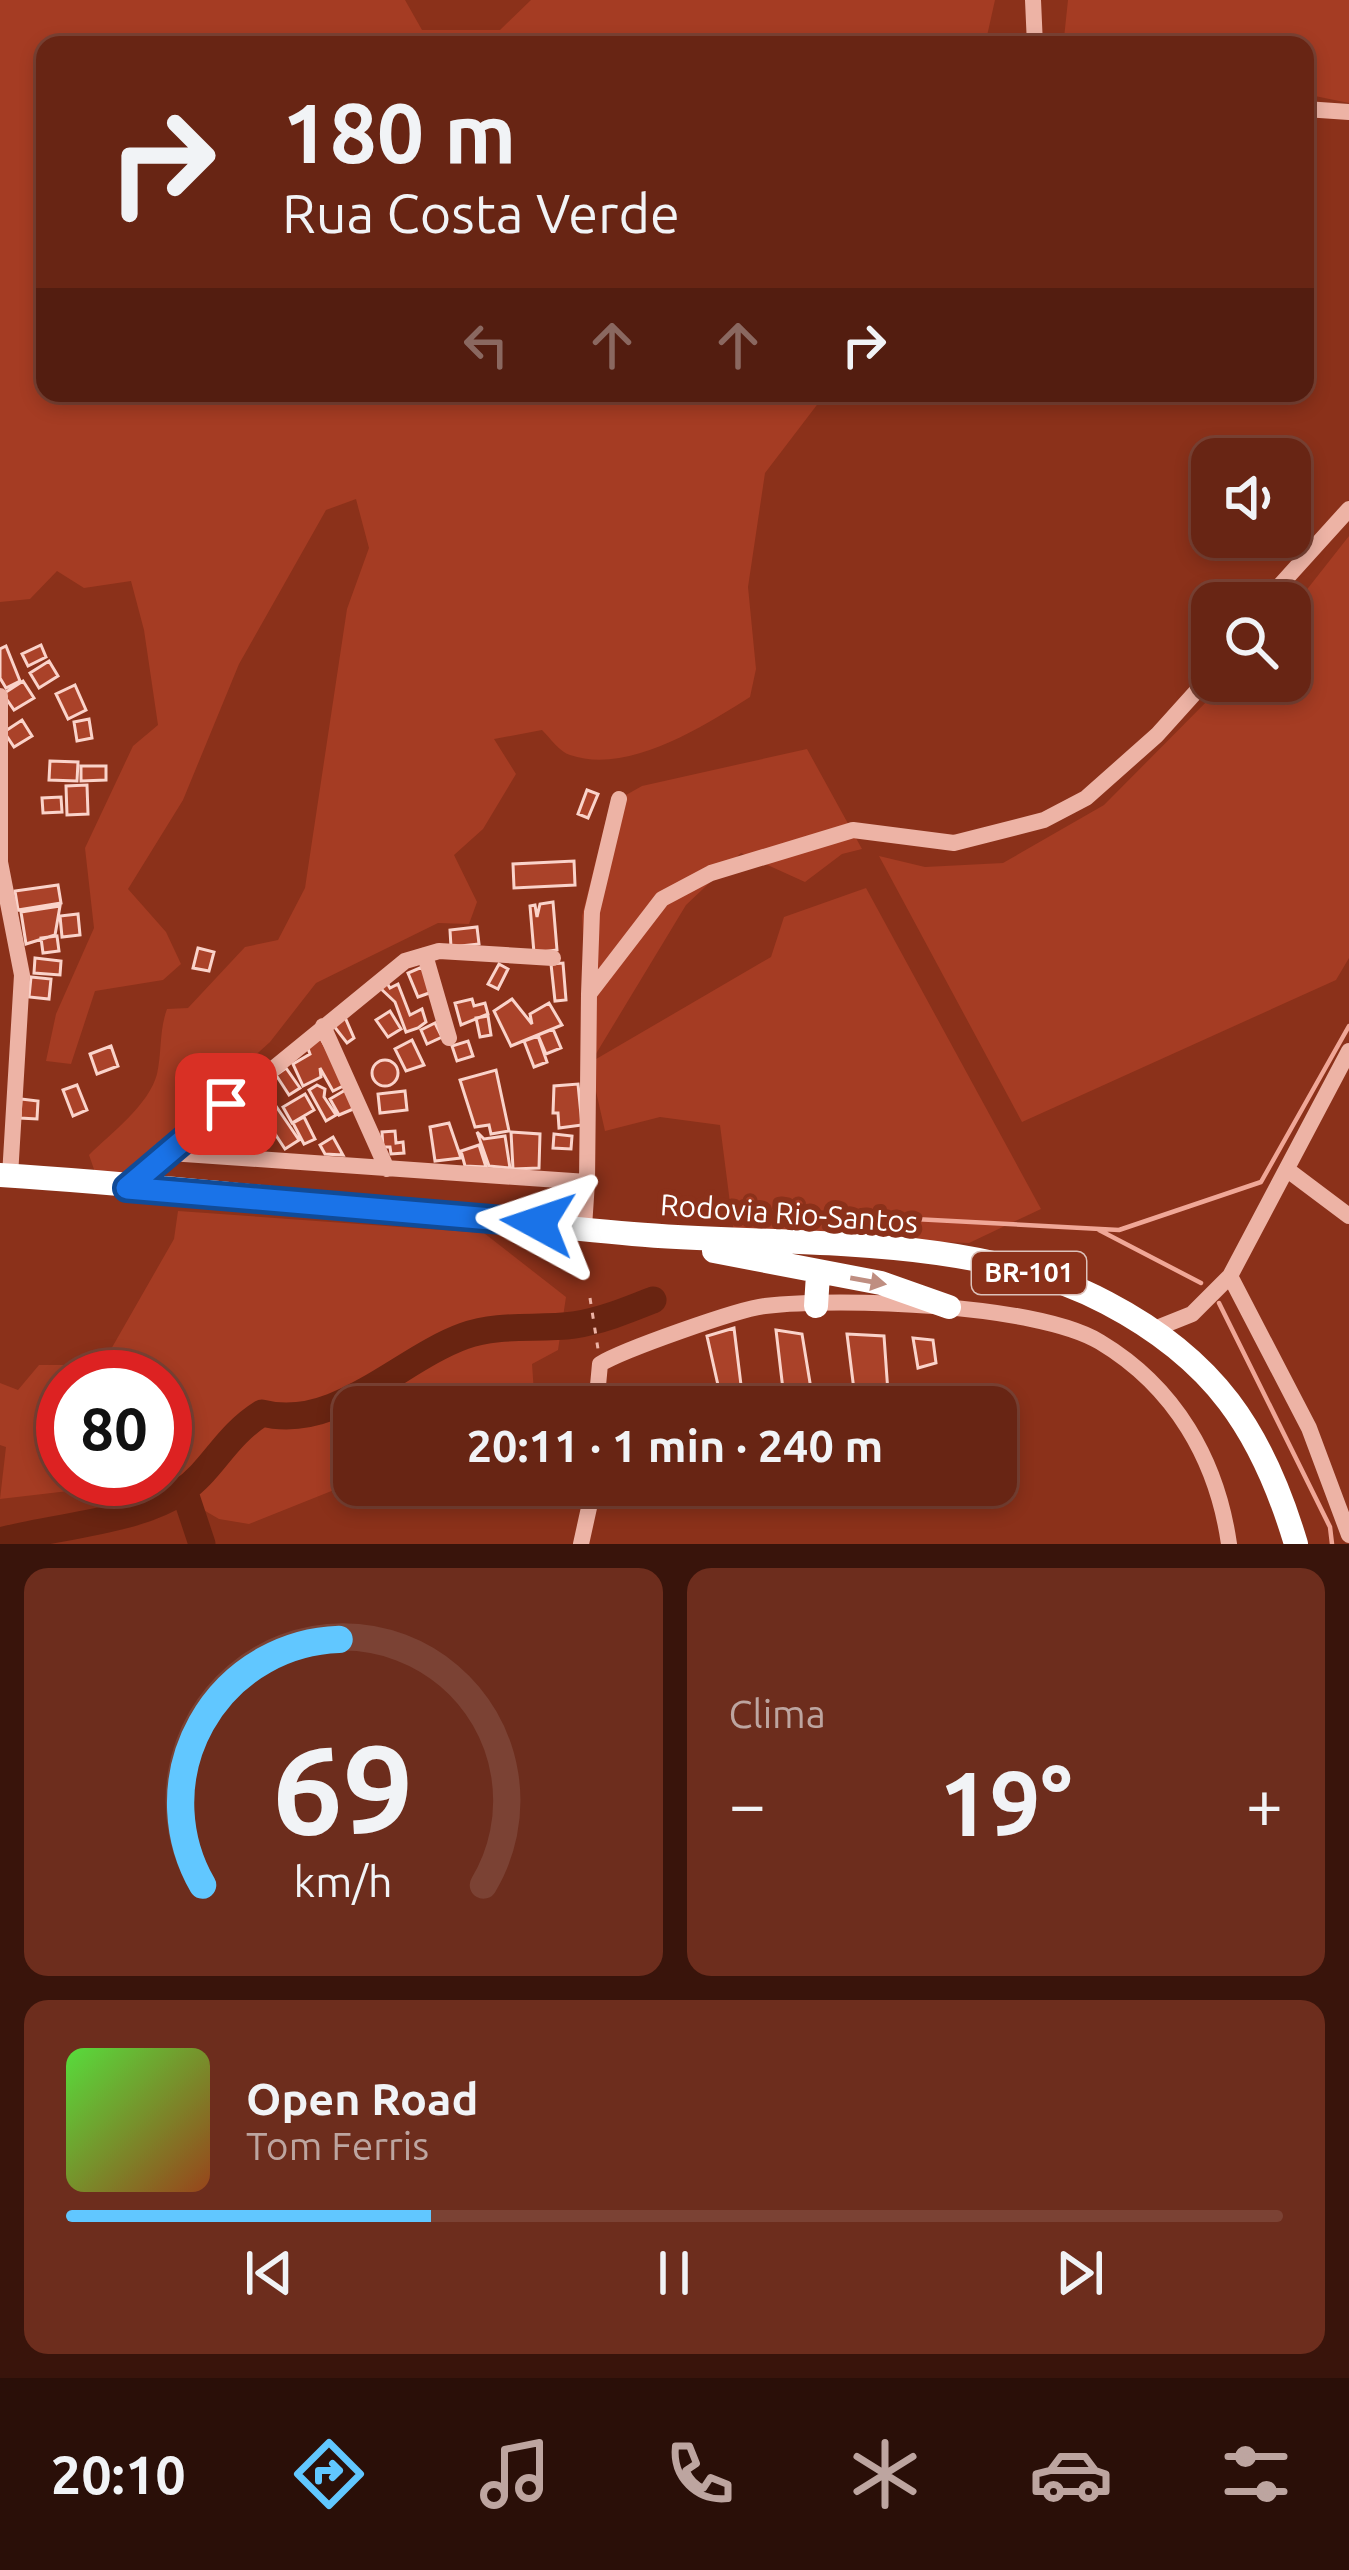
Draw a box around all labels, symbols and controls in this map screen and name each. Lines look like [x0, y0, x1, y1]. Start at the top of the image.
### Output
icon: right [84, 84, 240, 240]
text: 180 m [282, 85, 516, 179]
text: Rua Costa Verde [282, 183, 680, 243]
icon: left [453, 312, 519, 378]
icon: ahead [579, 312, 645, 378]
icon: ahead [705, 312, 771, 378]
icon: right [831, 312, 897, 378]
map controls [1191, 438, 1311, 702]
button: sound [1191, 438, 1311, 558]
button: search [1191, 582, 1311, 702]
pin [175, 1053, 277, 1155]
icon: arrive [193, 1071, 259, 1137]
position arrow [475, 1160, 601, 1286]
street label: Rodovia Rio-Santos [659, 1187, 919, 1239]
road number: BR-101 [972, 1252, 1086, 1294]
one-way arrow [849, 1273, 887, 1291]
speed limit sign: 80 [36, 1350, 192, 1506]
text: 20:11 · 1 min · 240 m [467, 1420, 883, 1471]
text: Clima [729, 1692, 826, 1735]
text: 69 [273, 1718, 414, 1858]
text: 19° [939, 1752, 1072, 1853]
text: − [729, 1766, 766, 1840]
text: + [1246, 1766, 1283, 1840]
text: km/h [294, 1857, 393, 1905]
text: Open Road [246, 2073, 478, 2124]
text: Tom Ferris [246, 2124, 429, 2167]
icon: previous [236, 2240, 302, 2306]
icon: pause [641, 2240, 707, 2306]
icon: next [1047, 2240, 1113, 2306]
icon: directions [287, 2432, 371, 2516]
icon: music [473, 2432, 557, 2516]
icon: phone [658, 2432, 742, 2516]
icon: climate [843, 2432, 927, 2516]
icon: car [1029, 2432, 1113, 2516]
icon: filters [1214, 2432, 1298, 2516]
text: 20:10 [51, 2444, 186, 2504]

